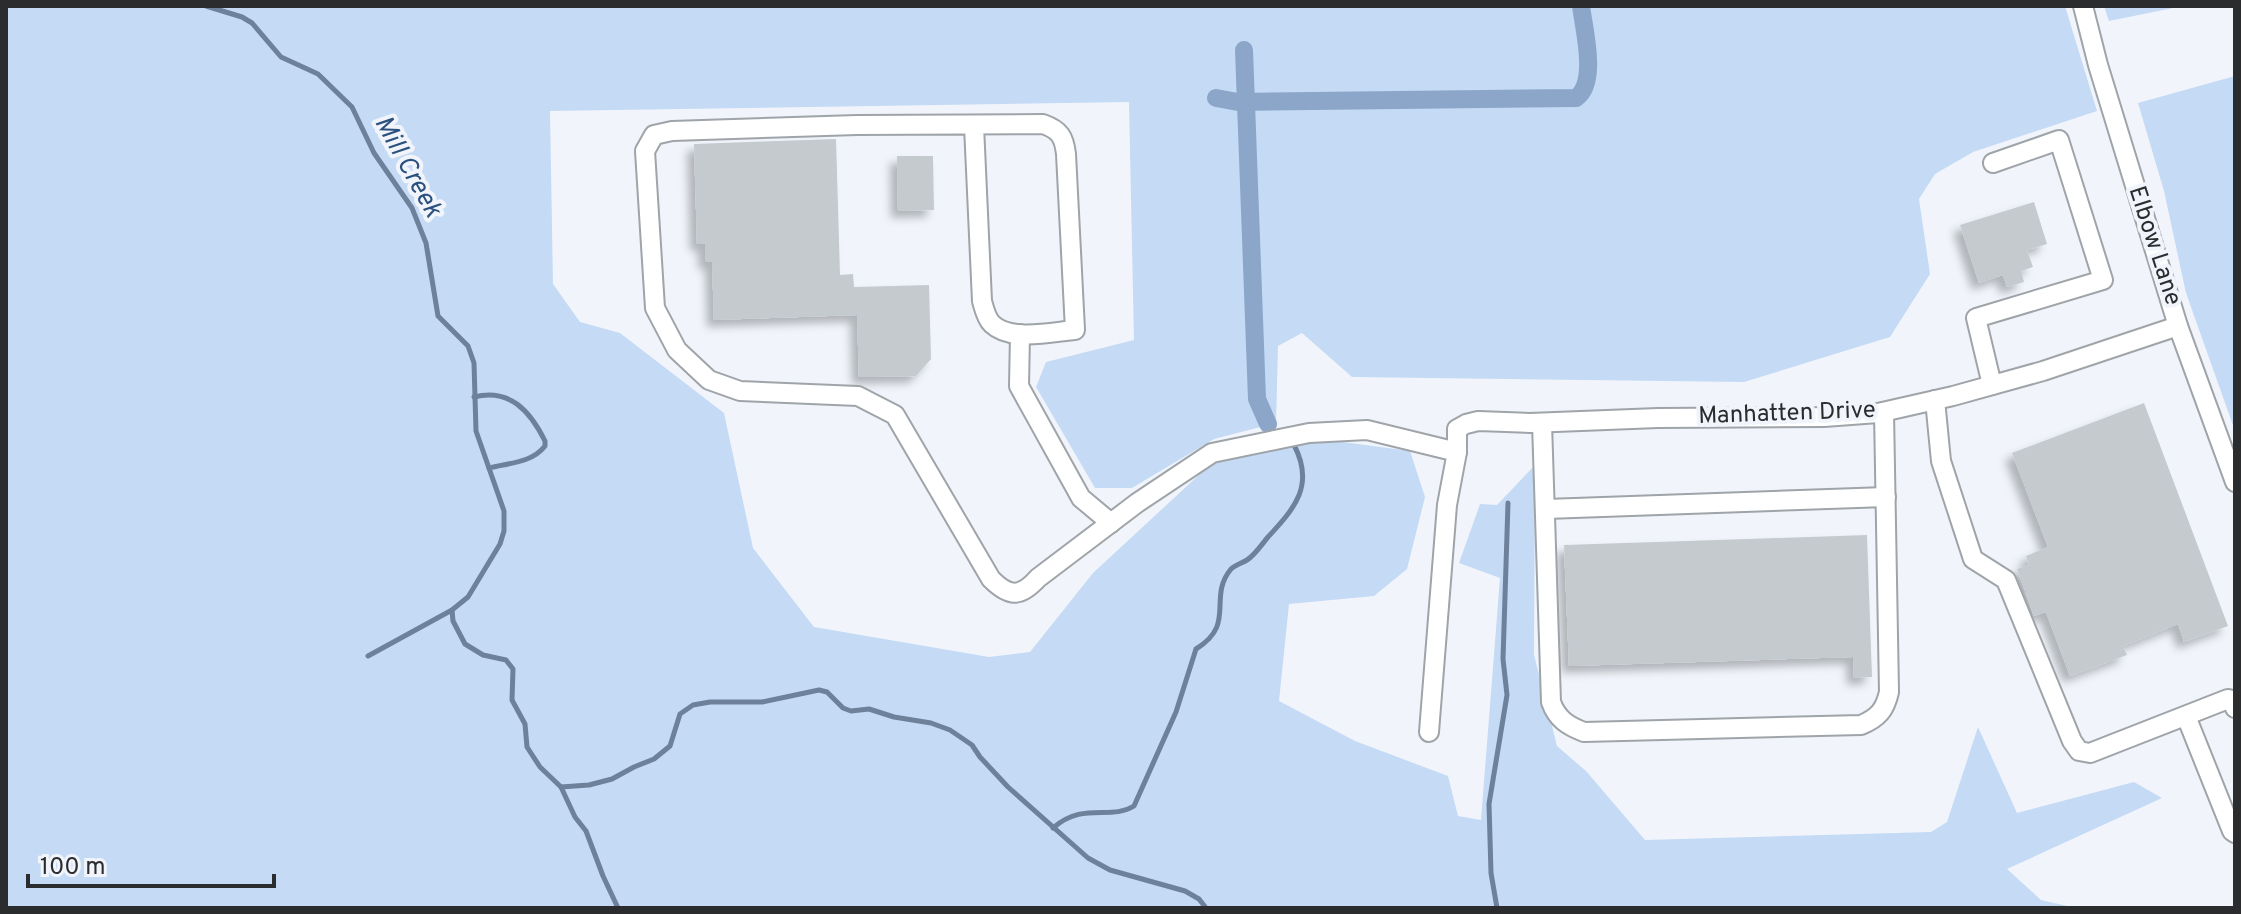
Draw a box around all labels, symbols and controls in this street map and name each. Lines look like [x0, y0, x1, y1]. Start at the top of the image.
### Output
water label: Mill Creek [366, 110, 449, 224]
street label: Elbow Lane [2121, 183, 2187, 309]
street label: Manhatten Drive [1698, 396, 1876, 432]
scale bar [28, 838, 274, 888]
text: 100 m [40, 853, 106, 883]

